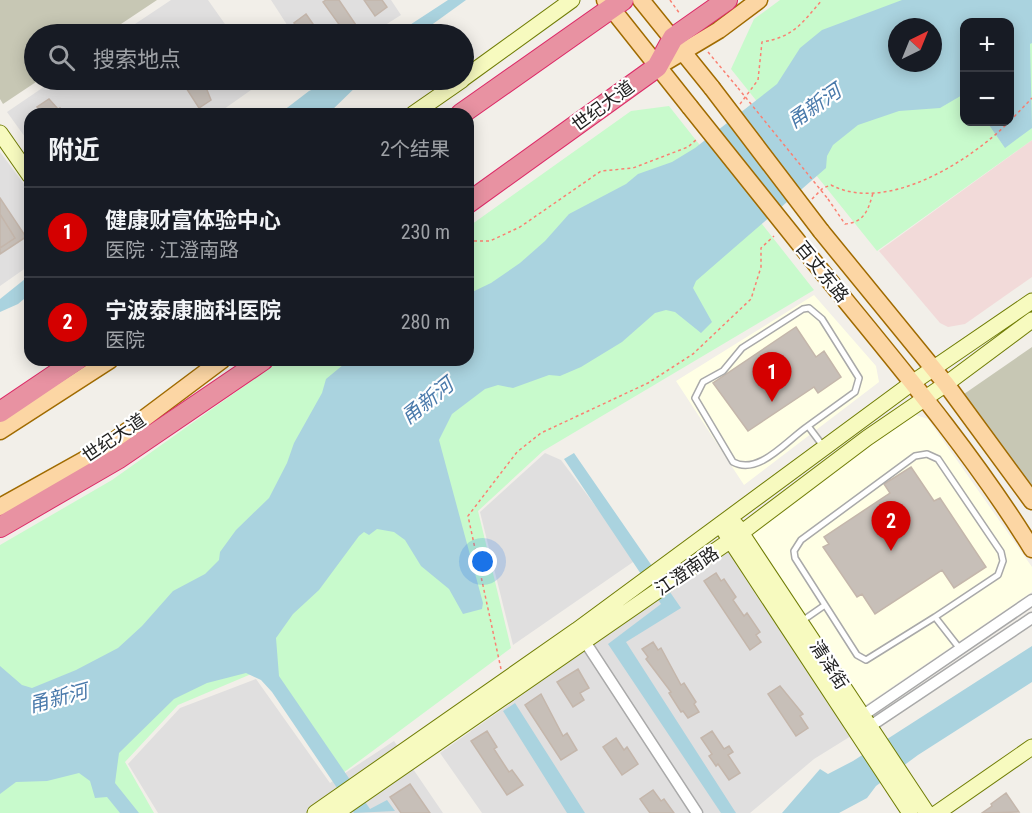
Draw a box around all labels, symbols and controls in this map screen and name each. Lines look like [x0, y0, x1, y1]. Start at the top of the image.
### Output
north arrow [888, 18, 942, 72]
map controls [960, 18, 1014, 126]
button: + [960, 18, 1014, 72]
search box [24, 24, 474, 90]
icon: search [45, 41, 78, 74]
text: 搜索地点 [93, 47, 181, 72]
button: − [960, 72, 1014, 126]
street label: 世纪大道 [567, 76, 638, 135]
water label: 甬新河 [783, 77, 849, 133]
text: 附近 [48, 135, 100, 165]
text: 2个结果 [380, 137, 450, 161]
text: 健康财富体验中心 [105, 208, 281, 233]
text: 1 [62, 220, 73, 244]
text: 230 m [401, 220, 450, 244]
street label: 百丈东路 [792, 237, 853, 306]
text: 医院 · 江澄南路 [105, 238, 239, 262]
text: 宁波泰康脑科医院 [105, 298, 281, 323]
text: 2 [62, 310, 73, 334]
text: 280 m [401, 310, 450, 334]
text: 医院 [105, 328, 145, 352]
pin: 1 [752, 352, 792, 402]
water label: 甬新河 [396, 370, 461, 429]
street label: 世纪大道 [78, 409, 149, 466]
pin: 2 [872, 502, 910, 551]
street label: 江澄南路 [651, 542, 722, 599]
your location [468, 547, 497, 576]
street label: 清泽街 [806, 636, 853, 693]
water label: 甬新河 [26, 678, 94, 717]

